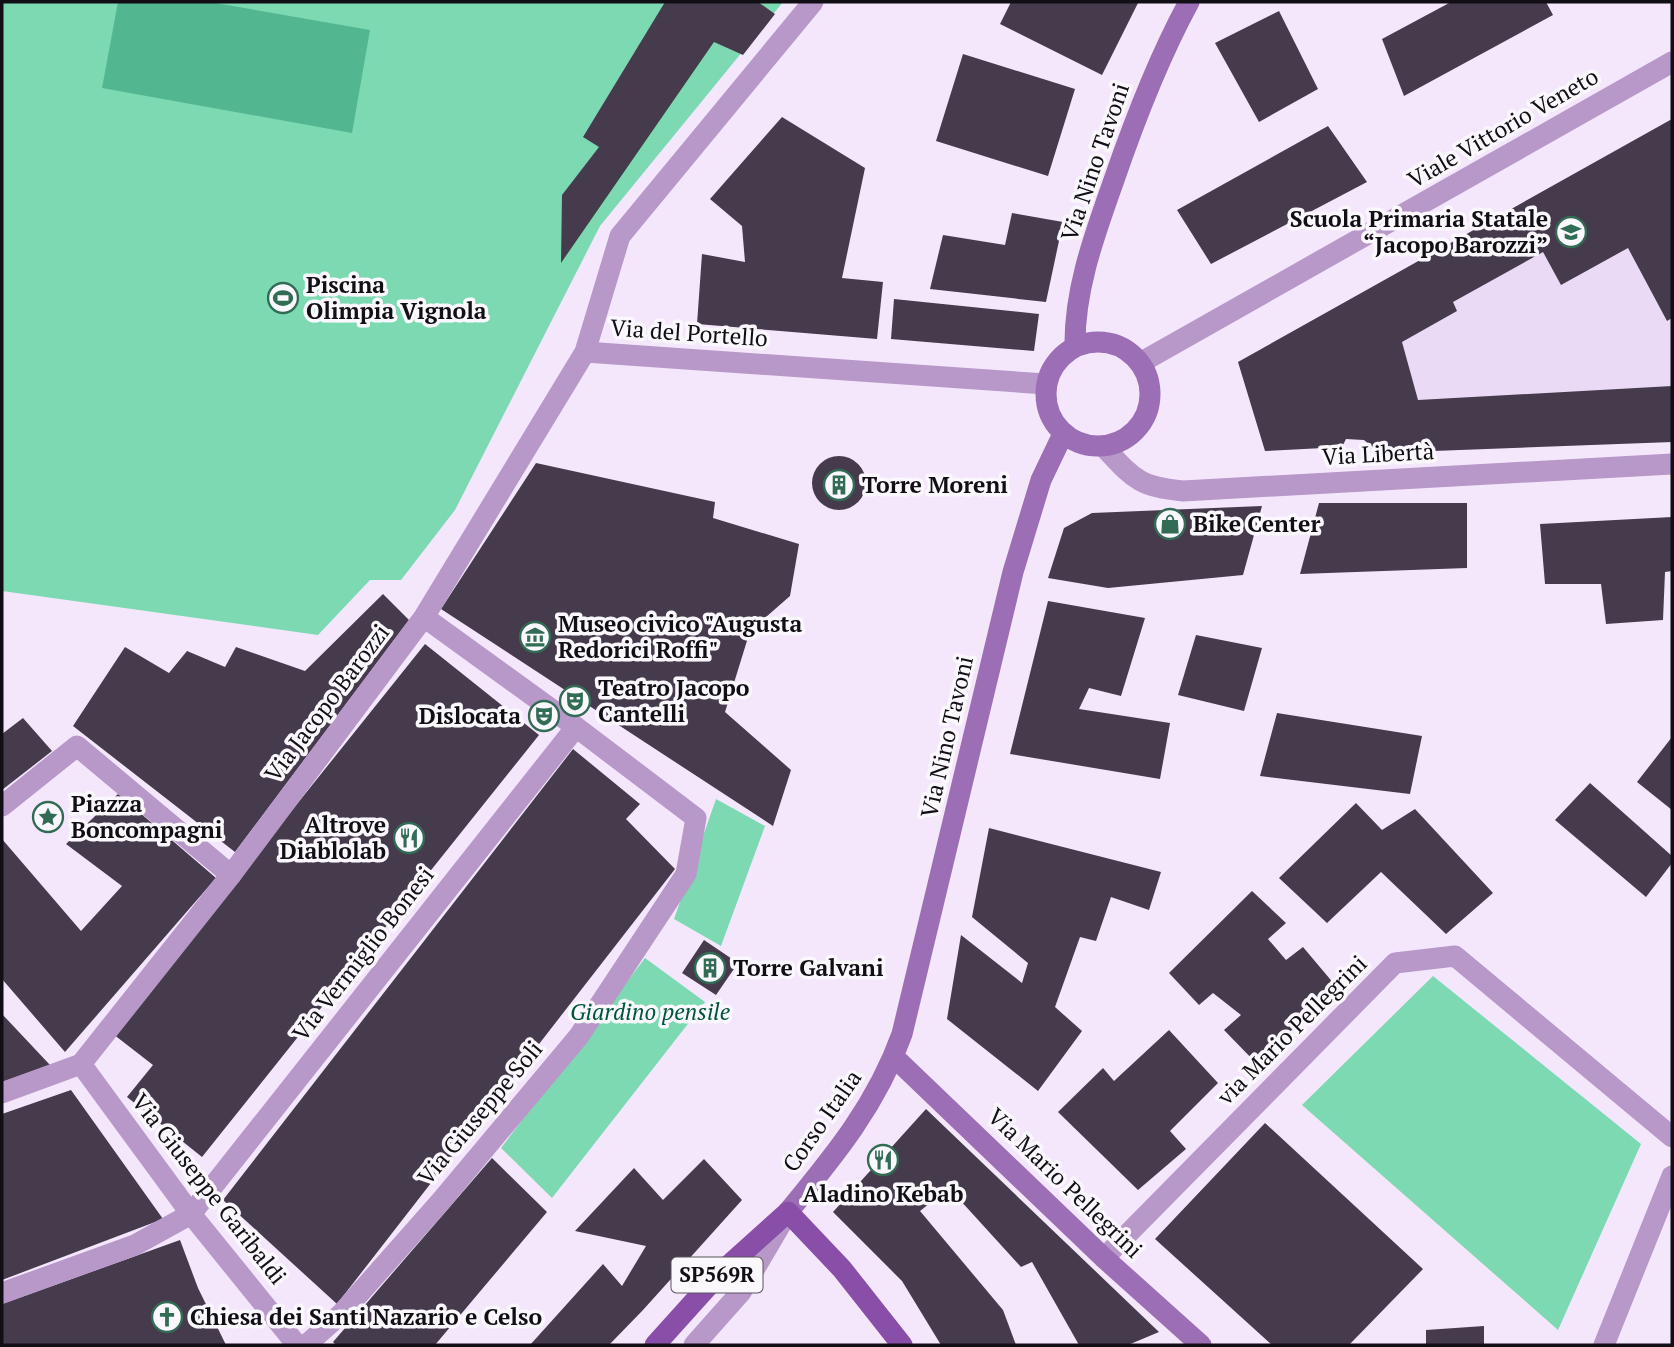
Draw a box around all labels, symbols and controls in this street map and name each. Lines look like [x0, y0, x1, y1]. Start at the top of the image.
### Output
street label: Viale Vittorio Veneto [1402, 60, 1604, 195]
street label: Via Nino Tavoni [1053, 79, 1136, 245]
place label: Scuola Primaria Statale “Jacopo Barozzi” [1290, 203, 1548, 260]
school or university icon: Scuola Primaria Statale “Jacopo Barozzi” [1554, 215, 1588, 249]
place label: Piscina Olimpia Vignola [306, 269, 487, 326]
sports icon: Piscina Olimpia Vignola [266, 281, 300, 315]
street label: Via del Portello [609, 312, 769, 353]
street label: Via Libertà [1321, 435, 1435, 472]
building icon: Torre Moreni [822, 468, 856, 502]
place label: Torre Moreni [862, 469, 1008, 500]
shop icon: Bike Center [1153, 507, 1187, 541]
place label: Bike Center [1193, 508, 1320, 539]
place label: Museo civico "Augusta Redorici Roffi" [558, 608, 802, 665]
street label: Via Jacopo Barozzi [257, 618, 396, 788]
museum icon: Museo civico "Augusta Redorici Roffi" [518, 620, 552, 654]
street label: Via Nino Tavoni [913, 653, 980, 821]
place label: Teatro Jacopo Cantelli [598, 672, 750, 729]
theatre icon: Teatro Jacopo Cantelli [558, 684, 592, 718]
theatre icon: Dislocata [527, 699, 561, 733]
place label: Dislocata [419, 700, 521, 731]
place label: Piazza Boncompagni [71, 788, 223, 845]
place icon: Piazza Boncompagni [31, 800, 65, 834]
place label: Altrove Diablolab [280, 809, 386, 866]
restaurant icon: Altrove Diablolab [392, 821, 426, 855]
street label: Via Vermiglio Bonesi [285, 860, 441, 1047]
street label: via Mario Pellegrini [1209, 948, 1373, 1112]
building icon: Torre Galvani [693, 951, 727, 985]
place label: Torre Galvani [733, 952, 884, 983]
park label: Giardino pensile [570, 996, 730, 1027]
street label: Via Giuseppe Soli [410, 1034, 549, 1191]
street label: Corso Italia [775, 1063, 868, 1178]
street label: Via Giuseppe Garibaldi [125, 1087, 294, 1291]
street label: Via Mario Pellegrini [981, 1101, 1150, 1265]
restaurant icon: Aladino Kebab [866, 1143, 900, 1177]
place label: Aladino Kebab [803, 1178, 963, 1209]
road number: SP569R [672, 1258, 762, 1292]
church icon: Chiesa dei Santi Nazario e Celso [150, 1300, 184, 1334]
place label: Chiesa dei Santi Nazario e Celso [190, 1301, 542, 1332]

